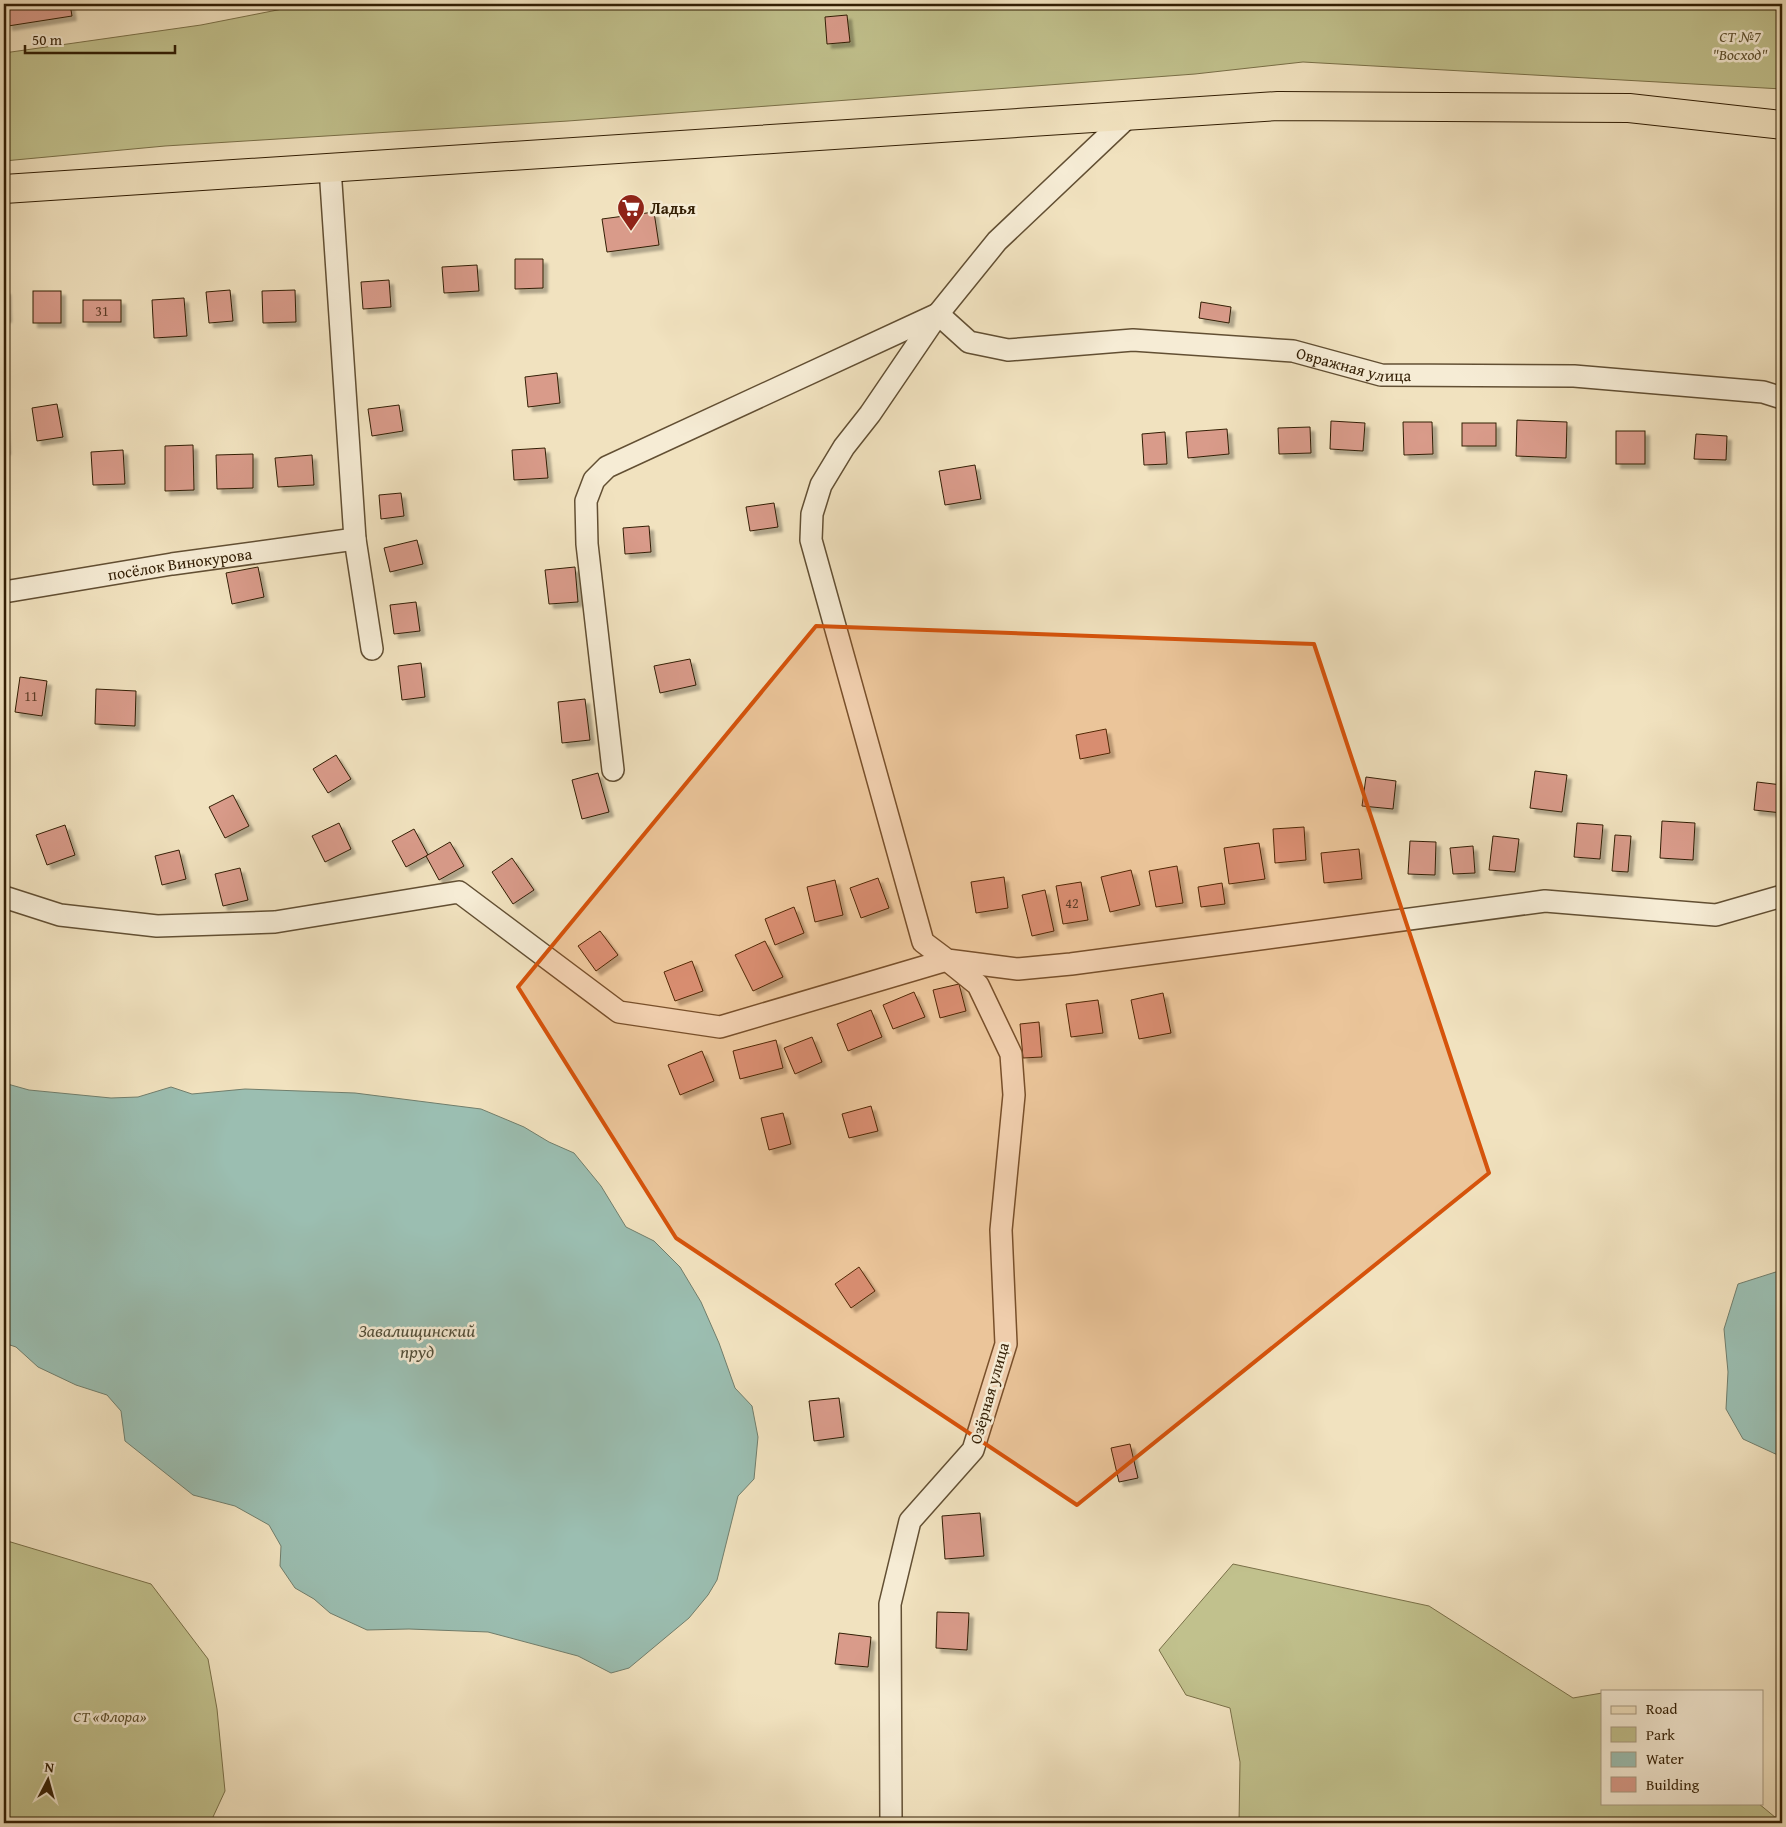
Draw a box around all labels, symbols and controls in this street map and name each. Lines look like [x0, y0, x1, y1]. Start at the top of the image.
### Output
scale bar [25, 22, 175, 54]
park label: СТ №7 "Восход" [1712, 24, 1768, 66]
text: 50 m [32, 29, 63, 50]
supermarket icon: Ладья [616, 193, 646, 232]
place label: Ладья [650, 196, 696, 220]
house number: 31 [95, 301, 109, 321]
street label: Овражная улица [1294, 340, 1412, 388]
street label: посёлок Винокурова [106, 541, 254, 587]
house number: 11 [24, 686, 38, 706]
house number: 42 [1065, 893, 1079, 913]
water label: Завалищинский пруд [359, 1317, 476, 1365]
street label: Озёрная улица [963, 1339, 1015, 1447]
legend [1601, 1690, 1764, 1804]
text: Road [1646, 1698, 1677, 1719]
park label: СТ «Флора» [73, 1704, 147, 1728]
text: Park [1646, 1724, 1675, 1745]
text: Water [1646, 1748, 1684, 1769]
north arrow [22, 1754, 72, 1804]
text: N [44, 1757, 56, 1778]
text: Building [1646, 1774, 1700, 1795]

